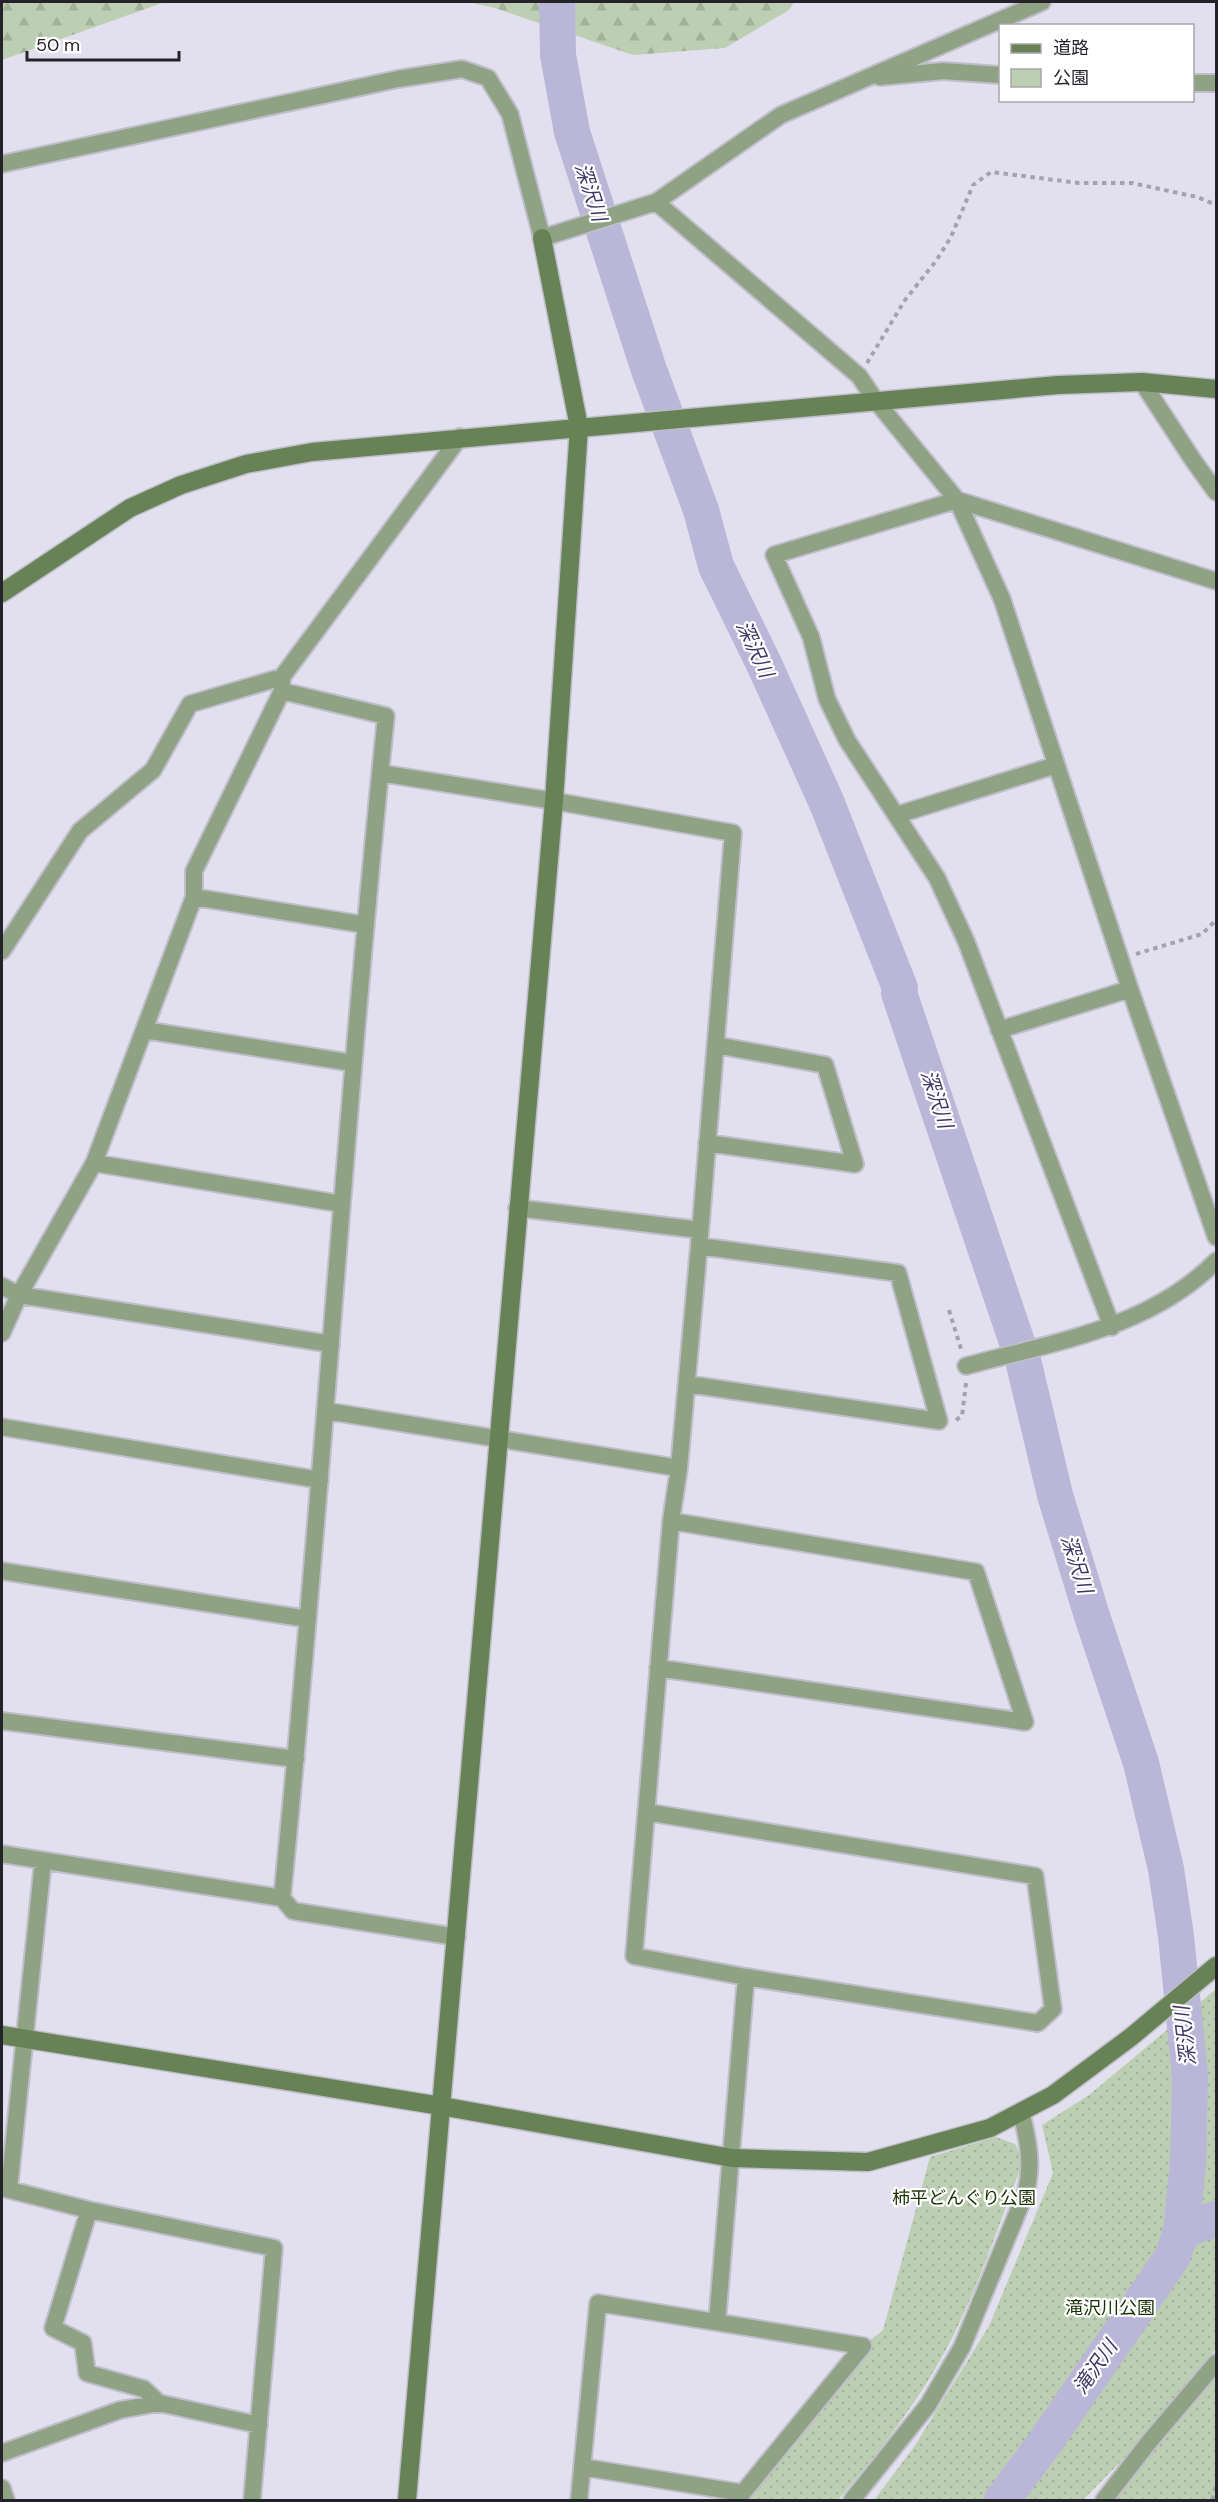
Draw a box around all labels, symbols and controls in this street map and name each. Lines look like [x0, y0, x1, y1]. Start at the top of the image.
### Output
scale bar [27, 24, 178, 62]
legend [999, 24, 1194, 102]
text: 50 m [36, 33, 80, 57]
text: 道路 [1053, 36, 1089, 60]
text: 公園 [1053, 66, 1089, 90]
water label: 深沢川 [569, 159, 613, 226]
water label: 深沢川 [731, 616, 780, 683]
water label: 深沢川 [915, 1066, 959, 1133]
water label: 深沢川 [1055, 1531, 1099, 1598]
water label: 深沢川 [1168, 2003, 1202, 2067]
park label: 柿平どんぐり公園 [892, 2186, 1036, 2210]
park label: 滝沢川公園 [1065, 2296, 1155, 2320]
water label: 滝沢川 [1067, 2333, 1124, 2399]

